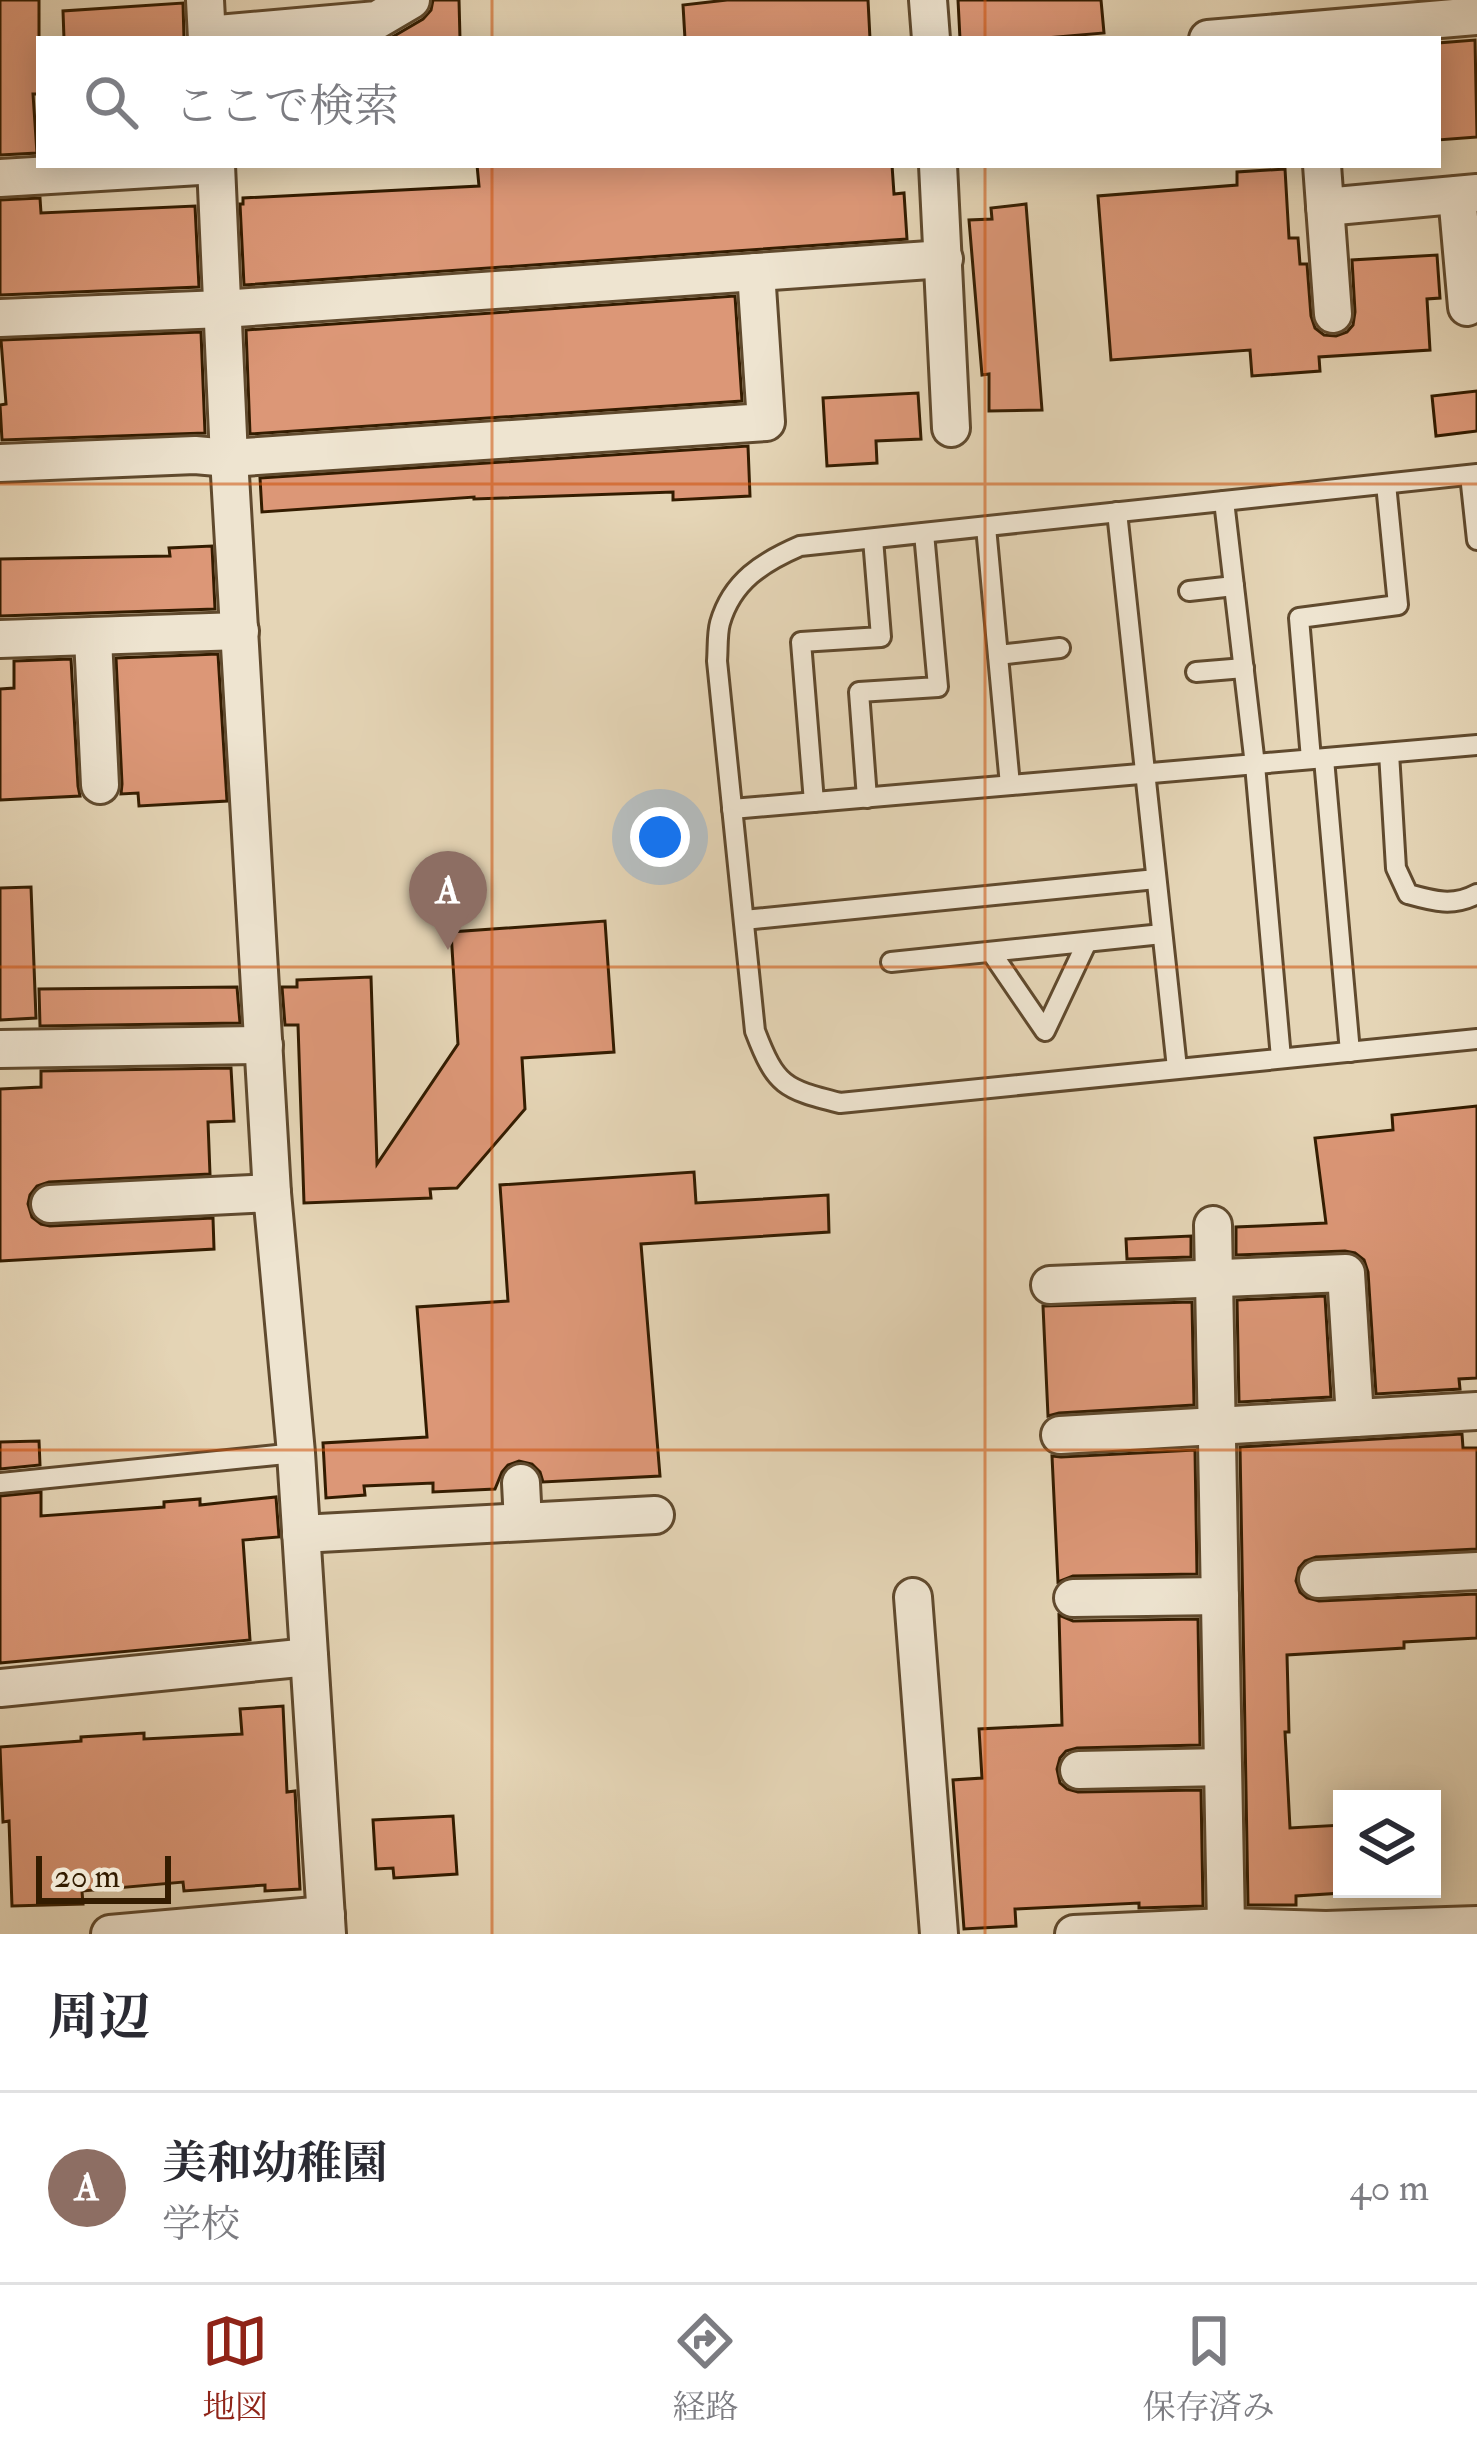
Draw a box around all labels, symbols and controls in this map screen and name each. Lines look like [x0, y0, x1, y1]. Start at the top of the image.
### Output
search box [36, 36, 1441, 168]
icon: search [78, 69, 144, 135]
text: ここで検索 [174, 79, 399, 135]
your location [630, 807, 690, 867]
pin: A [409, 851, 487, 950]
map controls [1333, 1790, 1441, 1898]
button: layers [1333, 1790, 1441, 1898]
scale bar [36, 1850, 171, 1903]
text: 20 m [54, 1856, 120, 1897]
text: 周辺 [48, 1986, 150, 2050]
text: 美和幼稚園 [162, 2136, 387, 2192]
text: A [75, 2163, 99, 2212]
text: 40 m [1350, 2163, 1429, 2212]
text: 学校 [162, 2200, 240, 2249]
tab: 地図 [202, 2308, 268, 2428]
tab: 経路 [672, 2308, 738, 2428]
tab: 保存済み [1143, 2308, 1275, 2428]

